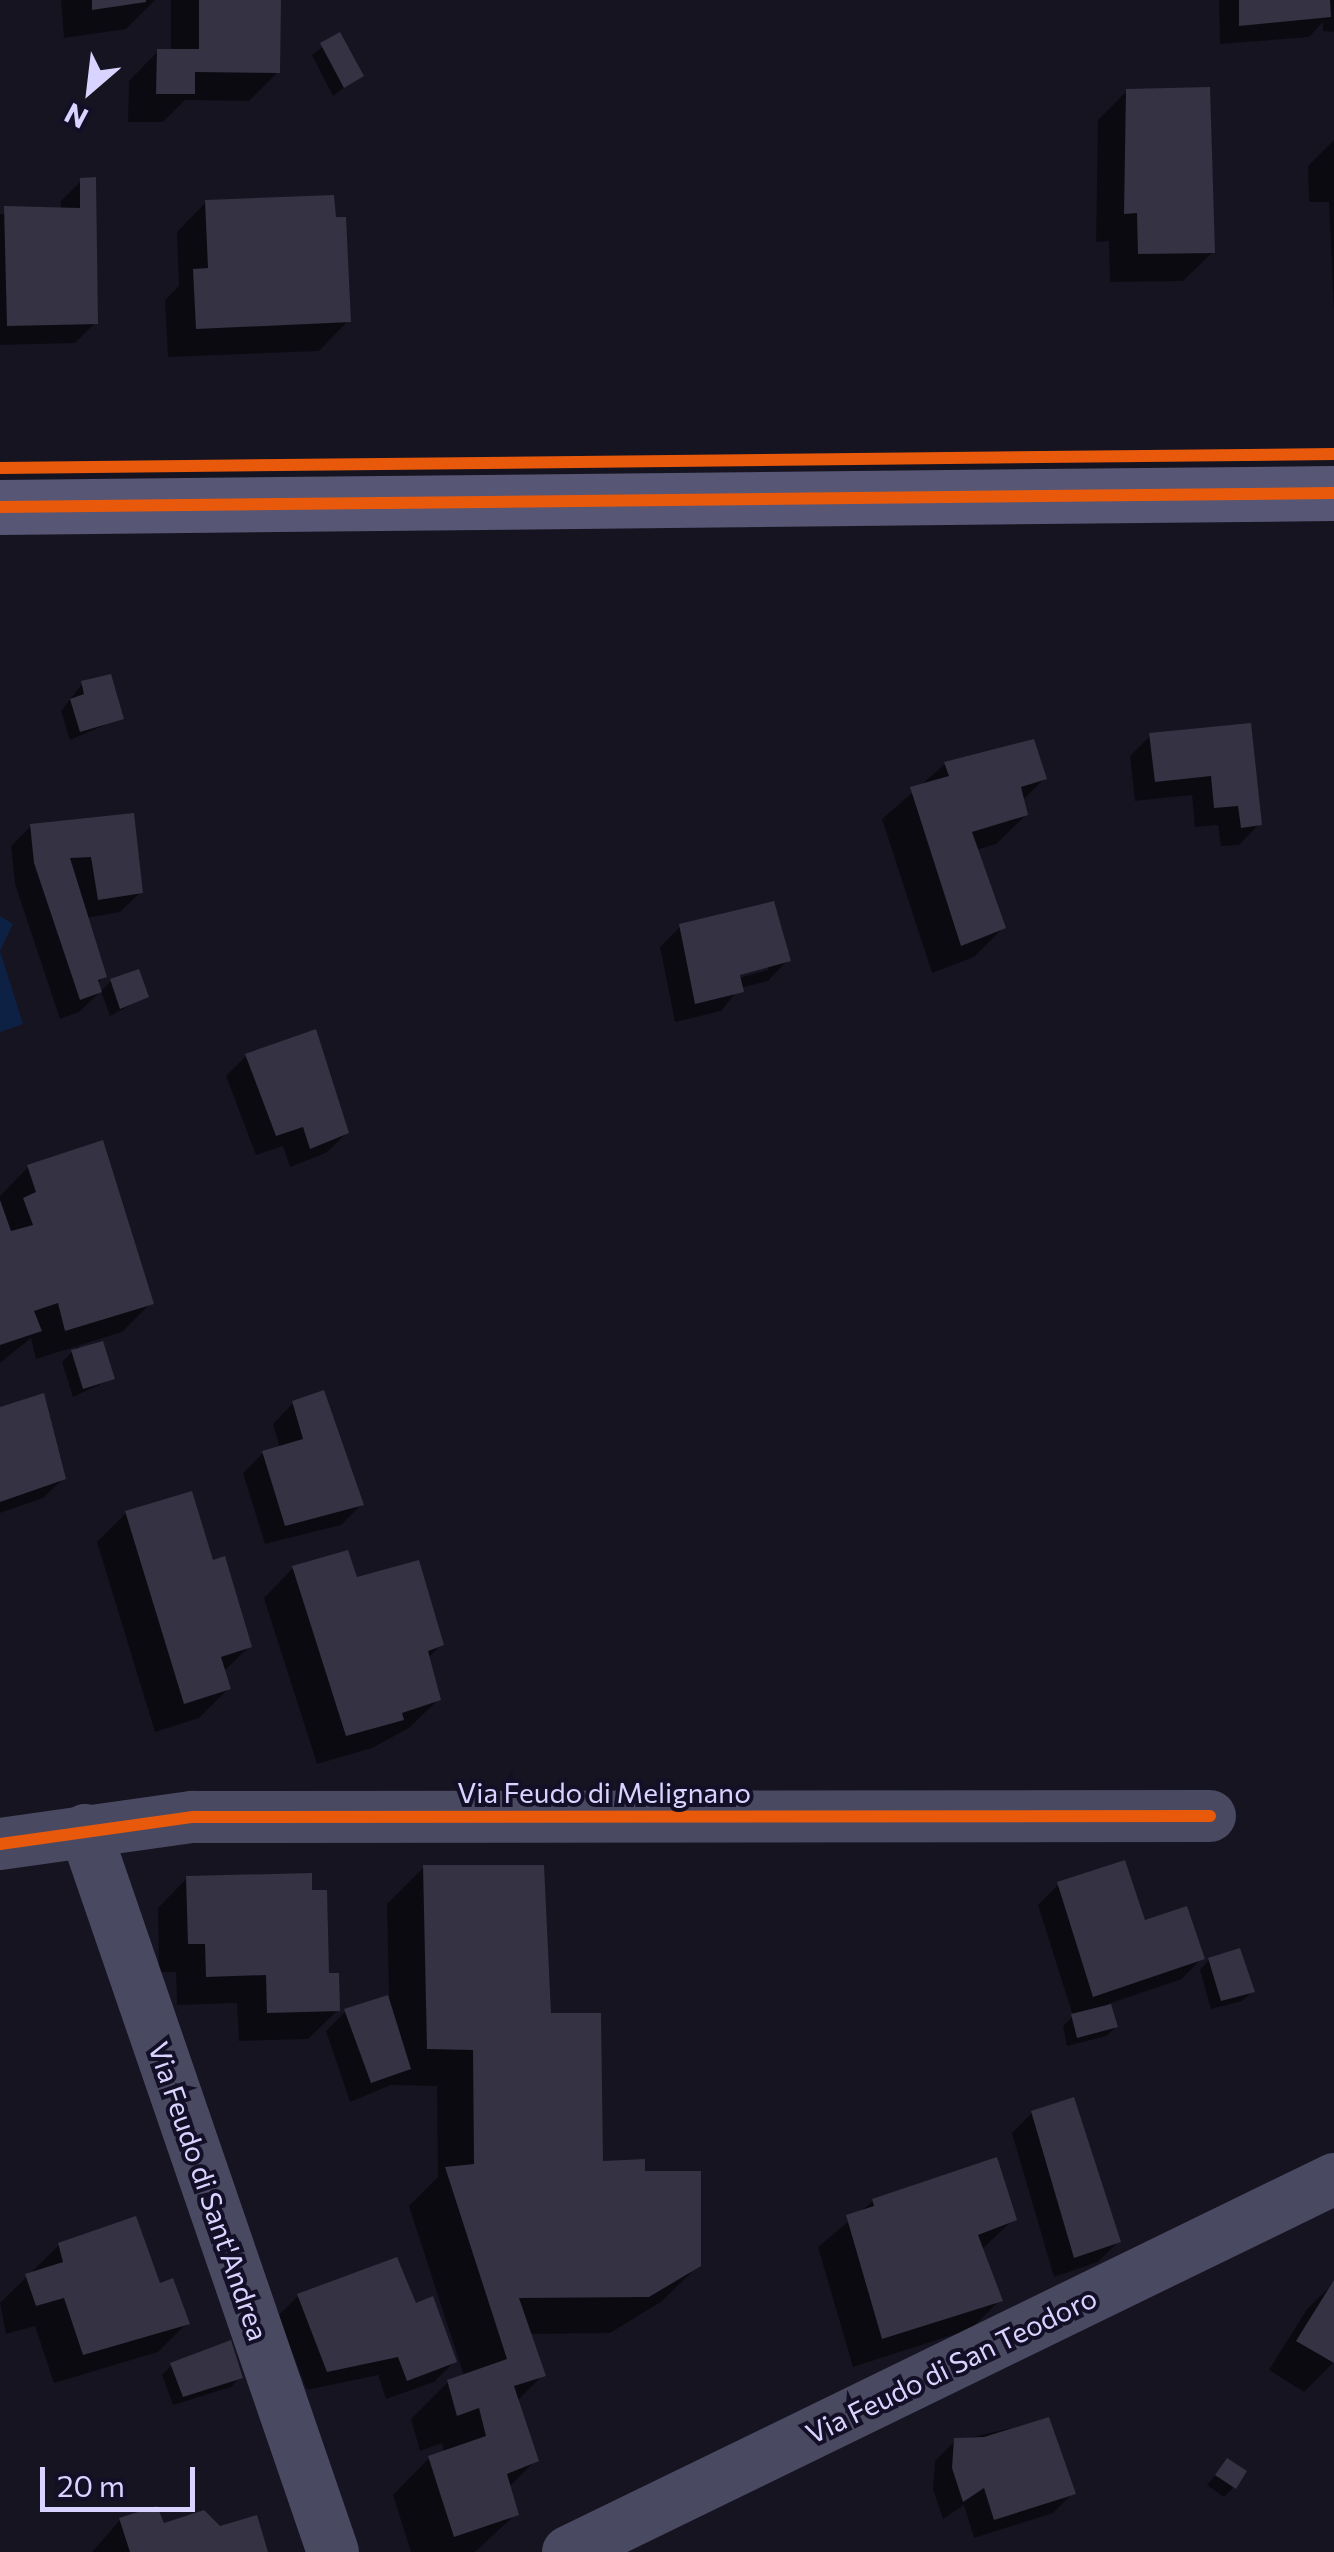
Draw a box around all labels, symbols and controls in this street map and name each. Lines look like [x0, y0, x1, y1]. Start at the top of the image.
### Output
north arrow [40, 40, 140, 140]
text: N [59, 97, 93, 136]
street label: Via Feudo di Melignano [457, 1775, 751, 1809]
street label: Via Feudo di Sant'Andrea [142, 2037, 276, 2345]
street label: Via Feudo di San Teodoro [800, 2280, 1102, 2450]
scale bar [45, 2447, 200, 2509]
text: 20 m [57, 2466, 125, 2503]

